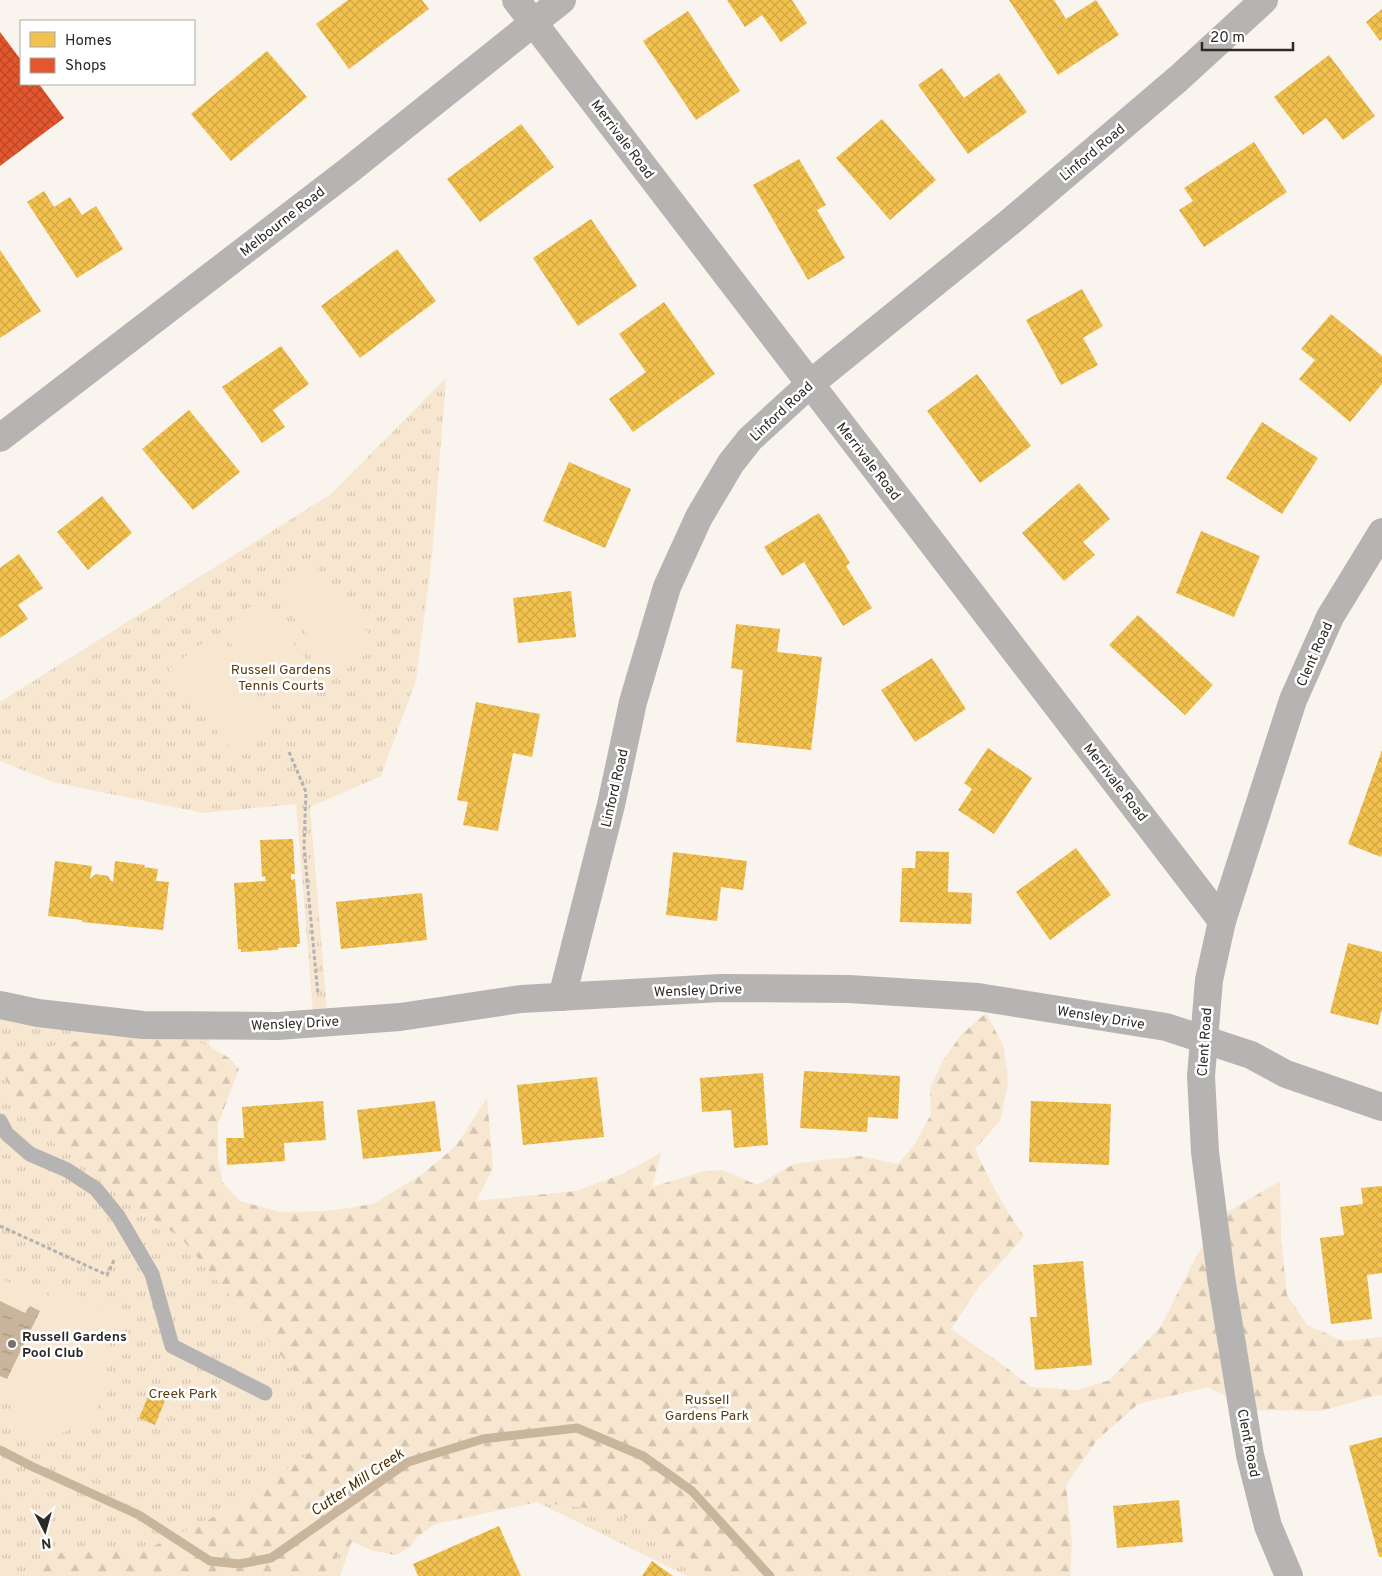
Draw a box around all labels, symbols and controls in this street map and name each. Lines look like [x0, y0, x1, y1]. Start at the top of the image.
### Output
legend [20, 20, 195, 85]
scale bar [1202, 20, 1293, 52]
text: 20 m [1210, 29, 1245, 48]
text: Homes [65, 32, 112, 51]
text: Shops [65, 57, 106, 76]
street label: Merrivale Road [587, 97, 657, 183]
street label: Linford Road [1057, 121, 1129, 185]
street label: Melbourne Road [237, 184, 329, 261]
street label: Linford Road [747, 379, 817, 446]
street label: Merrivale Road [832, 419, 904, 504]
street label: Clent Road [1294, 620, 1337, 690]
park label: Russell Gardens Tennis Courts [231, 662, 331, 695]
street label: Merrivale Road [1079, 740, 1151, 825]
street label: Linford Road [598, 747, 633, 829]
street label: Wensley Drive [654, 981, 743, 1002]
street label: Wensley Drive [1056, 1003, 1146, 1034]
street label: Clent Road [1195, 1007, 1216, 1077]
street label: Wensley Drive [250, 1014, 340, 1035]
place label: Russell Gardens Pool Club [22, 1329, 127, 1362]
marker: Russell Gardens Pool Club [6, 1338, 18, 1350]
park label: Creek Park [148, 1386, 218, 1403]
park label: Russell Gardens Park [665, 1392, 749, 1425]
street label: Clent Road [1233, 1408, 1262, 1479]
water label: Cutter Mill Creek [308, 1445, 408, 1521]
north arrow [20, 1506, 70, 1556]
text: N [40, 1533, 52, 1551]

